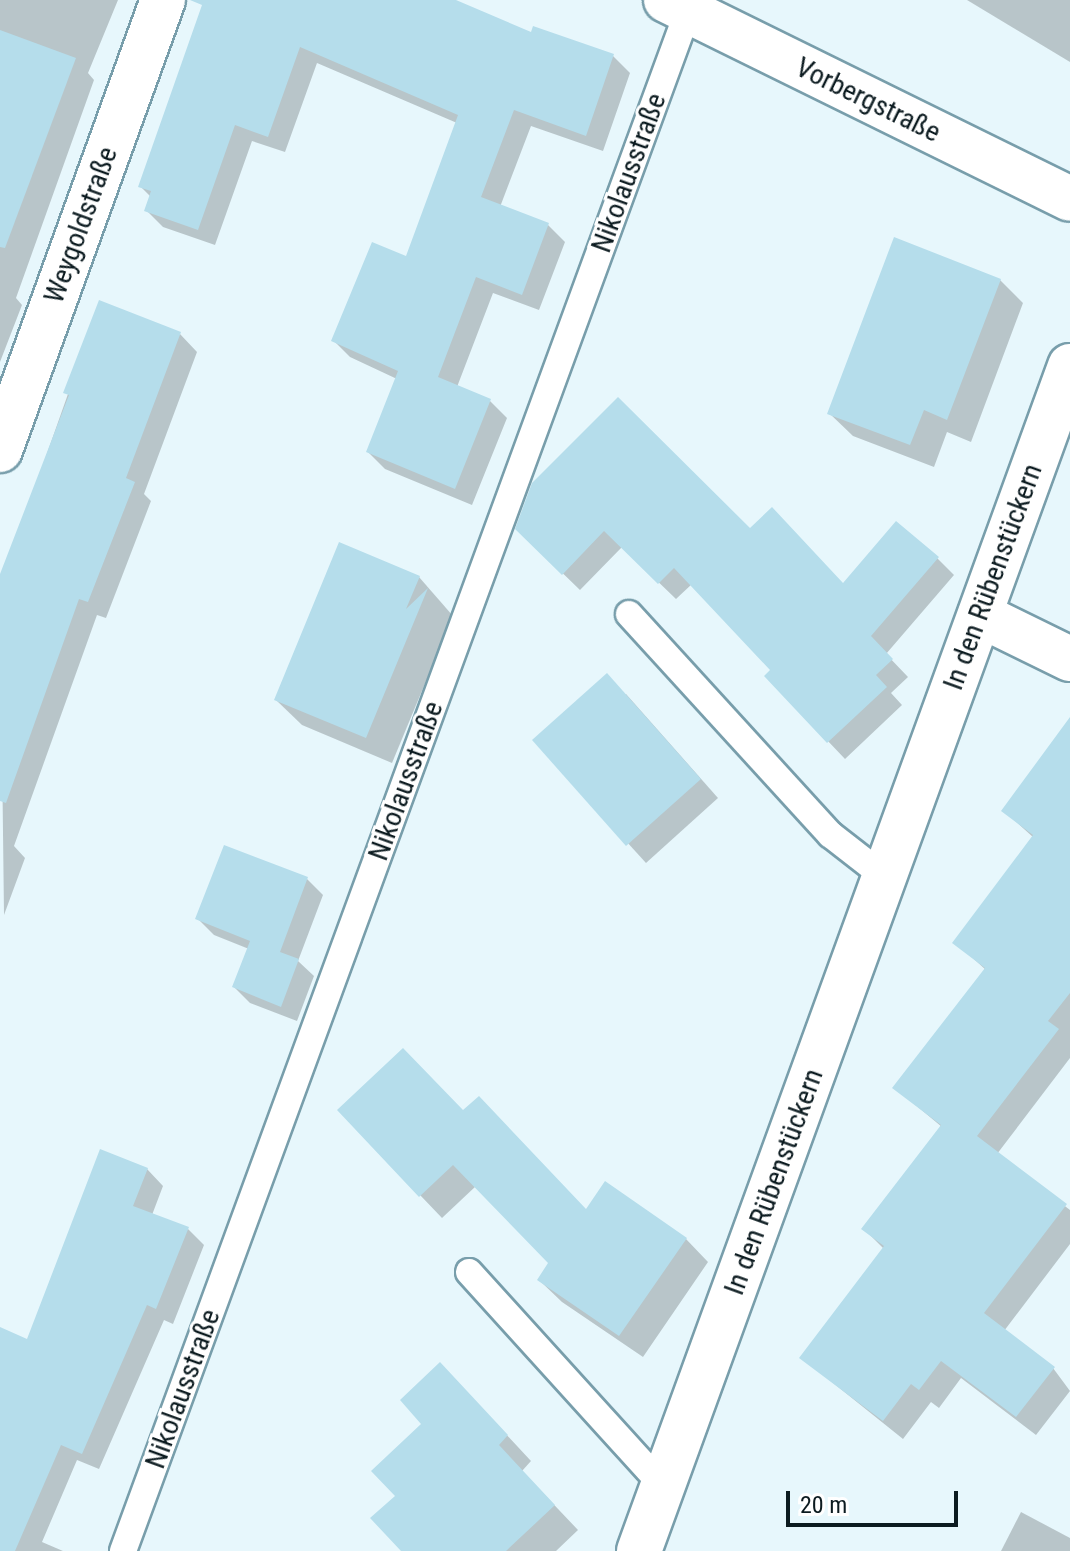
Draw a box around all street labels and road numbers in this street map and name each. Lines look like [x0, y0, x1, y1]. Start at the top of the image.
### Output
street label: Vorbergstraße [790, 51, 946, 149]
street label: Nikolausstraße [585, 89, 673, 257]
street label: Weygoldstraße [37, 142, 125, 308]
street label: In den Rübenstückern [937, 459, 1049, 695]
street label: Nikolausstraße [362, 697, 450, 865]
street label: In den Rübenstückern [718, 1064, 830, 1300]
street label: Nikolausstraße [139, 1305, 227, 1473]

